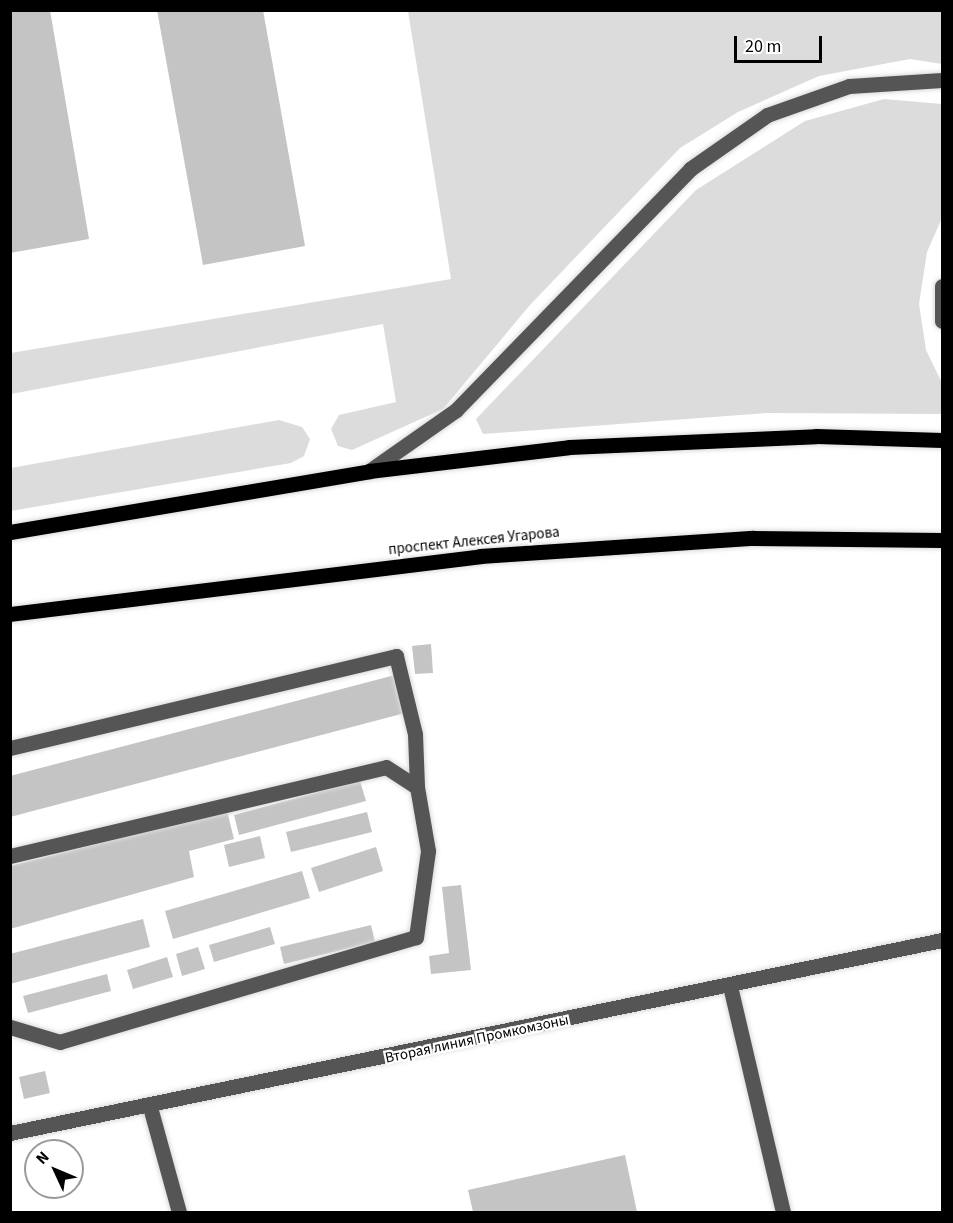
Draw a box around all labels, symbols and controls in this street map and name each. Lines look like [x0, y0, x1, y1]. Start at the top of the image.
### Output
scale bar [737, 24, 826, 62]
text: 20 m [745, 34, 781, 59]
street label: проспект Алексея Угарова [387, 523, 561, 559]
street label: Вторая линия Промкомзоны [384, 1011, 570, 1067]
north arrow [24, 1139, 84, 1199]
text: N [31, 1146, 54, 1169]

